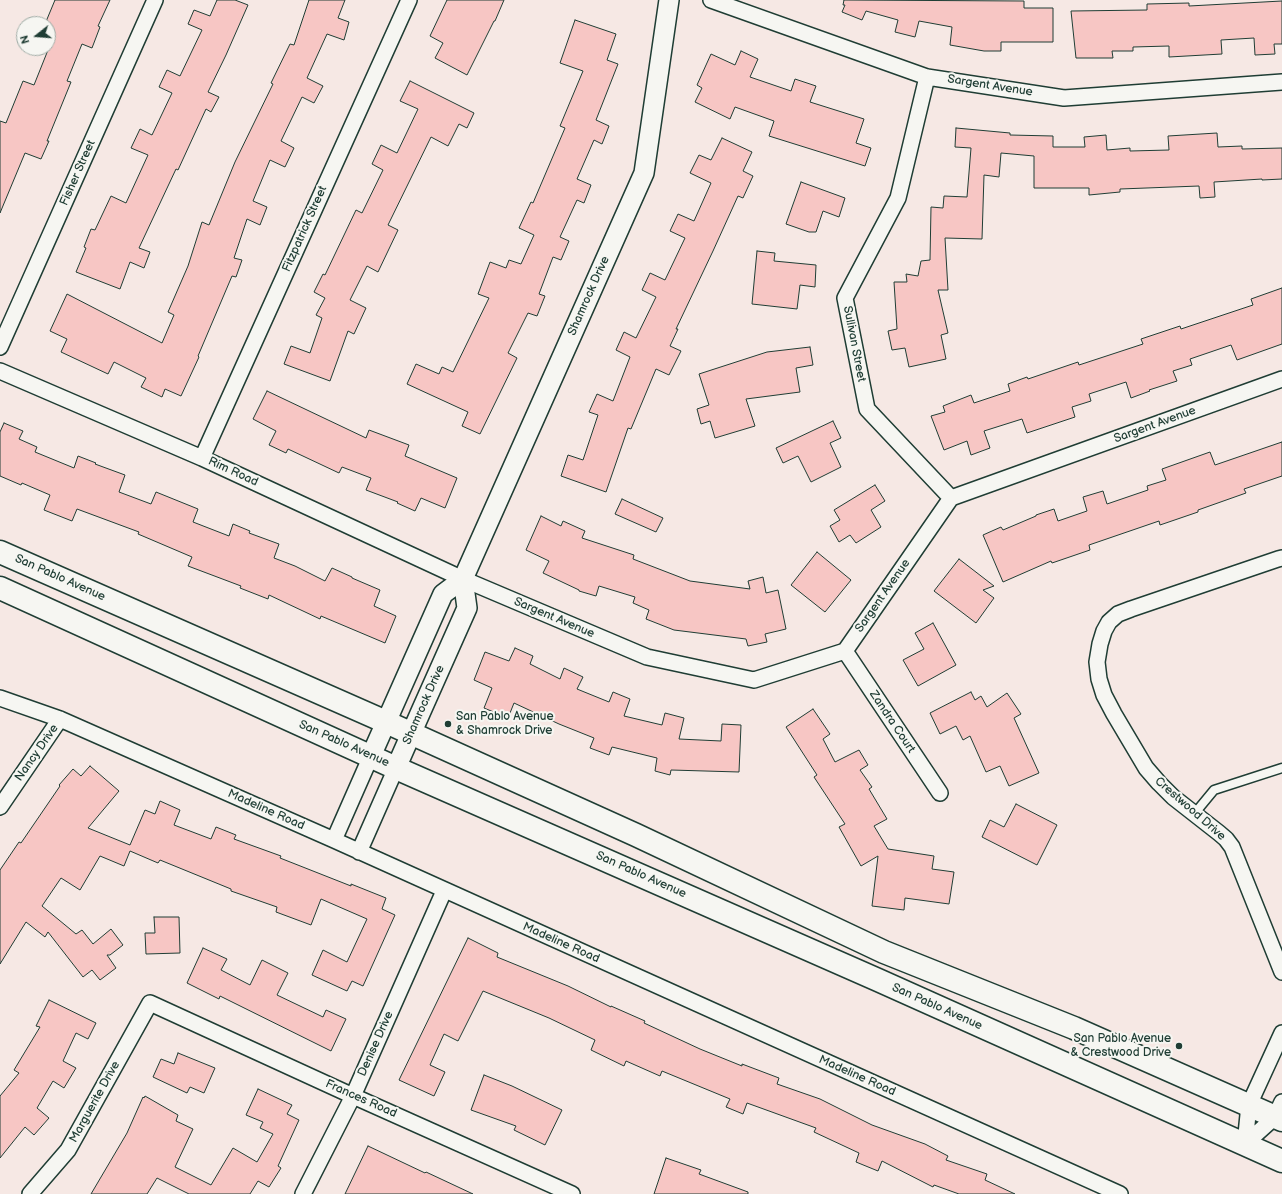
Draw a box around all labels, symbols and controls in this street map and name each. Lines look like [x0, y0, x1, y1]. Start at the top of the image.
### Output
north arrow [16, 16, 56, 56]
text: N [18, 34, 32, 45]
street label: Sargent Avenue [946, 72, 1034, 100]
street label: Fisher Street [57, 138, 99, 208]
street label: Fitzpatrick Street [280, 184, 330, 274]
street label: Shamrock Drive [565, 254, 613, 338]
street label: Sullivan Street [840, 305, 868, 383]
street label: Sargent Avenue [1112, 403, 1198, 447]
street label: Rim Road [206, 454, 260, 490]
street label: San Pablo Avenue [12, 552, 108, 604]
street label: Sargent Avenue [852, 557, 914, 635]
street label: Sargent Avenue [512, 595, 596, 641]
street label: Shamrock Drive [400, 663, 448, 747]
street label: Zandra Court [866, 688, 918, 756]
place label: San Pablo Avenue & Shamrock Drive [456, 710, 554, 738]
street label: San Pablo Avenue [296, 718, 392, 770]
marker: San Pablo Avenue & Shamrock Drive [443, 719, 453, 729]
street label: Nancy Drive [12, 722, 62, 784]
street label: Crestwood Drive [1152, 774, 1228, 844]
street label: Madeline Road [225, 787, 307, 833]
street label: San Pablo Avenue [593, 849, 689, 901]
street label: Madeline Road [520, 920, 602, 966]
street label: San Pablo Avenue [889, 981, 985, 1033]
street label: Denise Drive [355, 1009, 397, 1079]
place label: San Pablo Avenue & Crestwood Drive [1071, 1032, 1171, 1060]
marker: San Pablo Avenue & Crestwood Drive [1174, 1041, 1184, 1051]
street label: Madeline Road [816, 1053, 898, 1099]
street label: Marguerite Drive [67, 1059, 123, 1145]
street label: Frances Road [323, 1077, 399, 1121]

